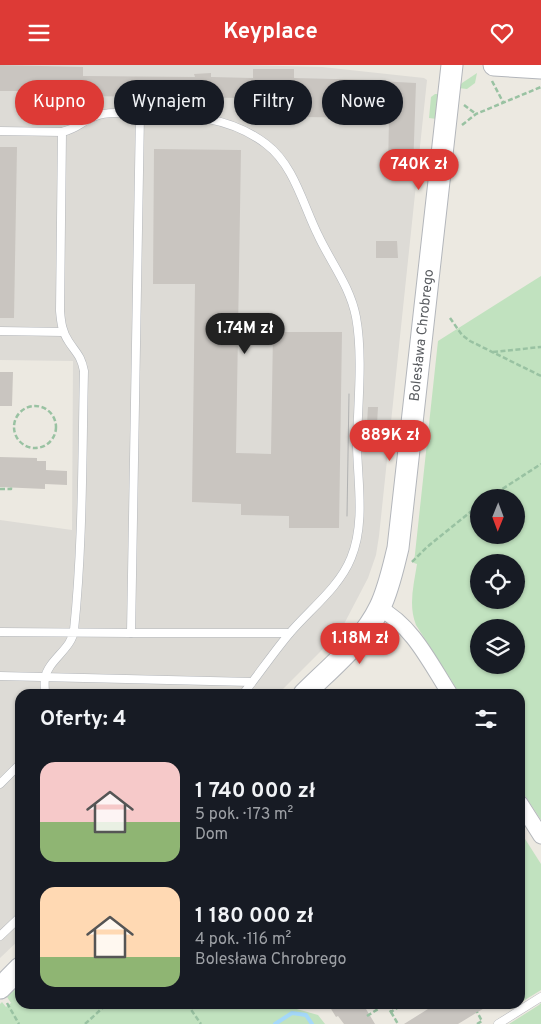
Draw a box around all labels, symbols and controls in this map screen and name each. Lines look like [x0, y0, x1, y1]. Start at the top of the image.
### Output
icon: menu [25, 19, 53, 47]
text: Keyplace [223, 19, 318, 46]
icon: heart [488, 19, 516, 47]
chip: Kupno [15, 80, 104, 125]
chip: Wynajem [114, 80, 224, 125]
chip: Filtry [234, 80, 312, 125]
chip: Nowe [322, 80, 403, 125]
pin: 740K zł [373, 149, 465, 191]
text: 740K zł [391, 155, 447, 175]
street label: Bolesława Chrobrego [406, 268, 438, 402]
pin: 1.74M zł [193, 313, 297, 355]
text: 1.74M zł [217, 319, 273, 339]
pin: 889K zł [344, 419, 436, 462]
text: 889K zł [361, 426, 419, 446]
north arrow [470, 489, 525, 544]
map controls [470, 489, 525, 674]
button: locate [470, 554, 525, 609]
button: layers [470, 619, 525, 674]
pin: 1.18M zł [308, 623, 412, 665]
text: 1.18M zł [331, 629, 389, 649]
icon: filters [472, 705, 500, 733]
text: Oferty: 4 [40, 706, 127, 733]
text: 1 740 000 zł [195, 778, 315, 805]
icon: home [80, 782, 140, 842]
text: 5 pok. · 173 m² [195, 805, 293, 825]
text: Dom [195, 825, 228, 845]
text: 1 180 000 zł [195, 903, 313, 930]
icon: home [80, 907, 140, 967]
text: 4 pok. · 116 m² [195, 930, 291, 950]
text: Bolesława Chrobrego [195, 950, 346, 970]

